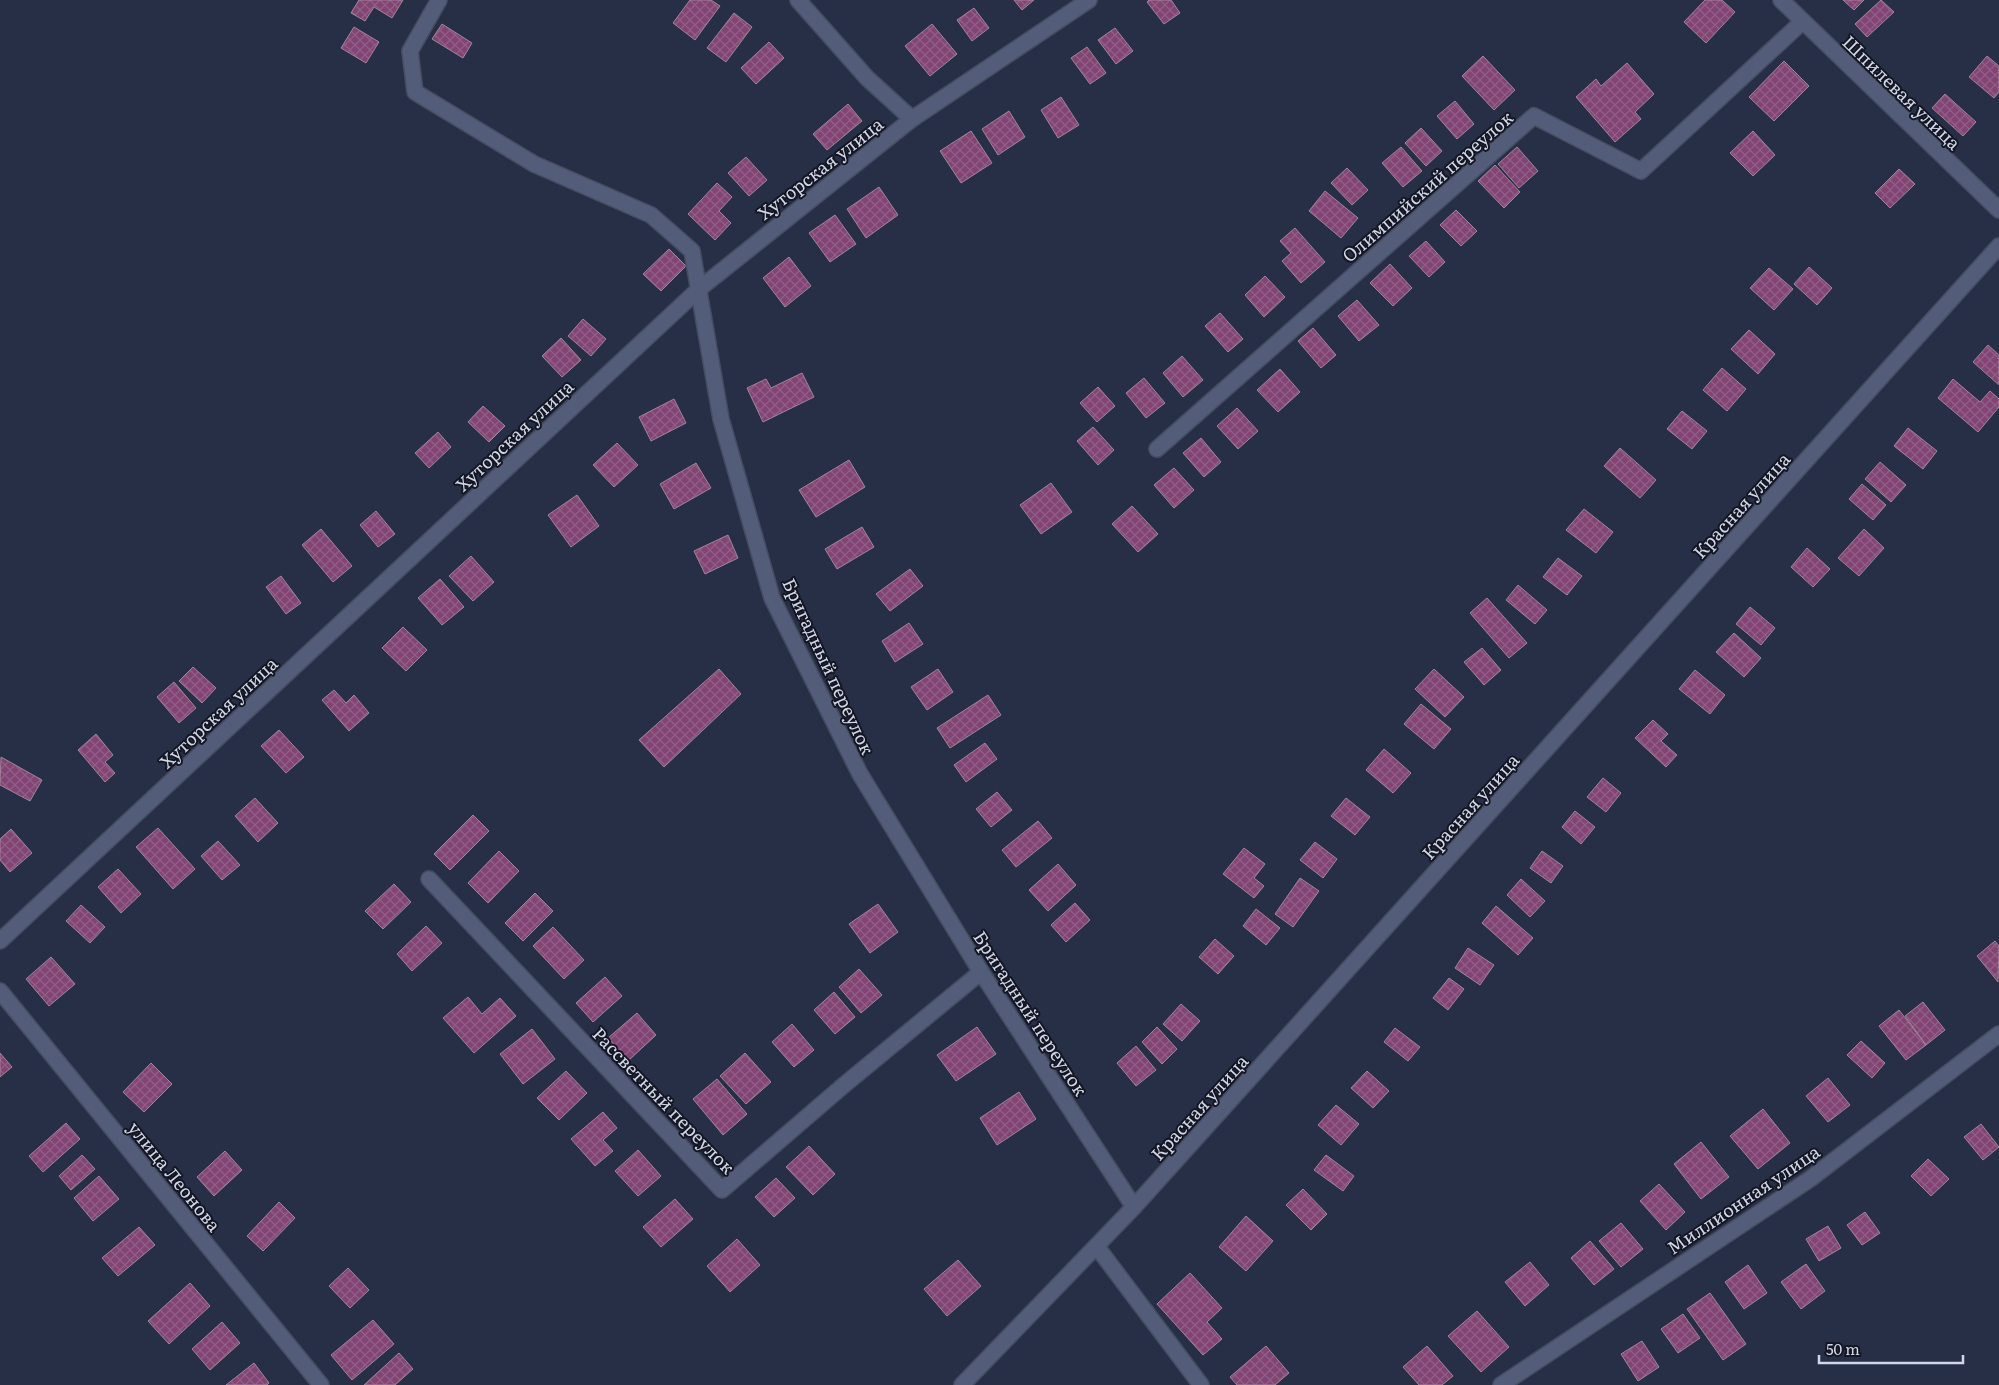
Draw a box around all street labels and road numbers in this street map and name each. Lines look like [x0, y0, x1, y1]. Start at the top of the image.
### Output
street label: Шпилевая улица [1837, 28, 1967, 156]
street label: Олимпийский переулок [1335, 104, 1519, 268]
street label: Хуторская улица [751, 110, 889, 226]
street label: Хуторская улица [449, 373, 579, 497]
street label: Красная улица [1686, 446, 1796, 564]
street label: Бригадный переулок [776, 573, 882, 759]
street label: Хуторская улица [153, 650, 283, 774]
street label: Красная улица [1415, 747, 1525, 865]
street label: Бригадный переулок [967, 925, 1095, 1101]
street label: Рассветный переулок [587, 1021, 742, 1180]
street label: Красная улица [1144, 1048, 1254, 1166]
street label: улица Леонова [122, 1115, 228, 1237]
street label: Миллионная улица [1661, 1137, 1825, 1260]

